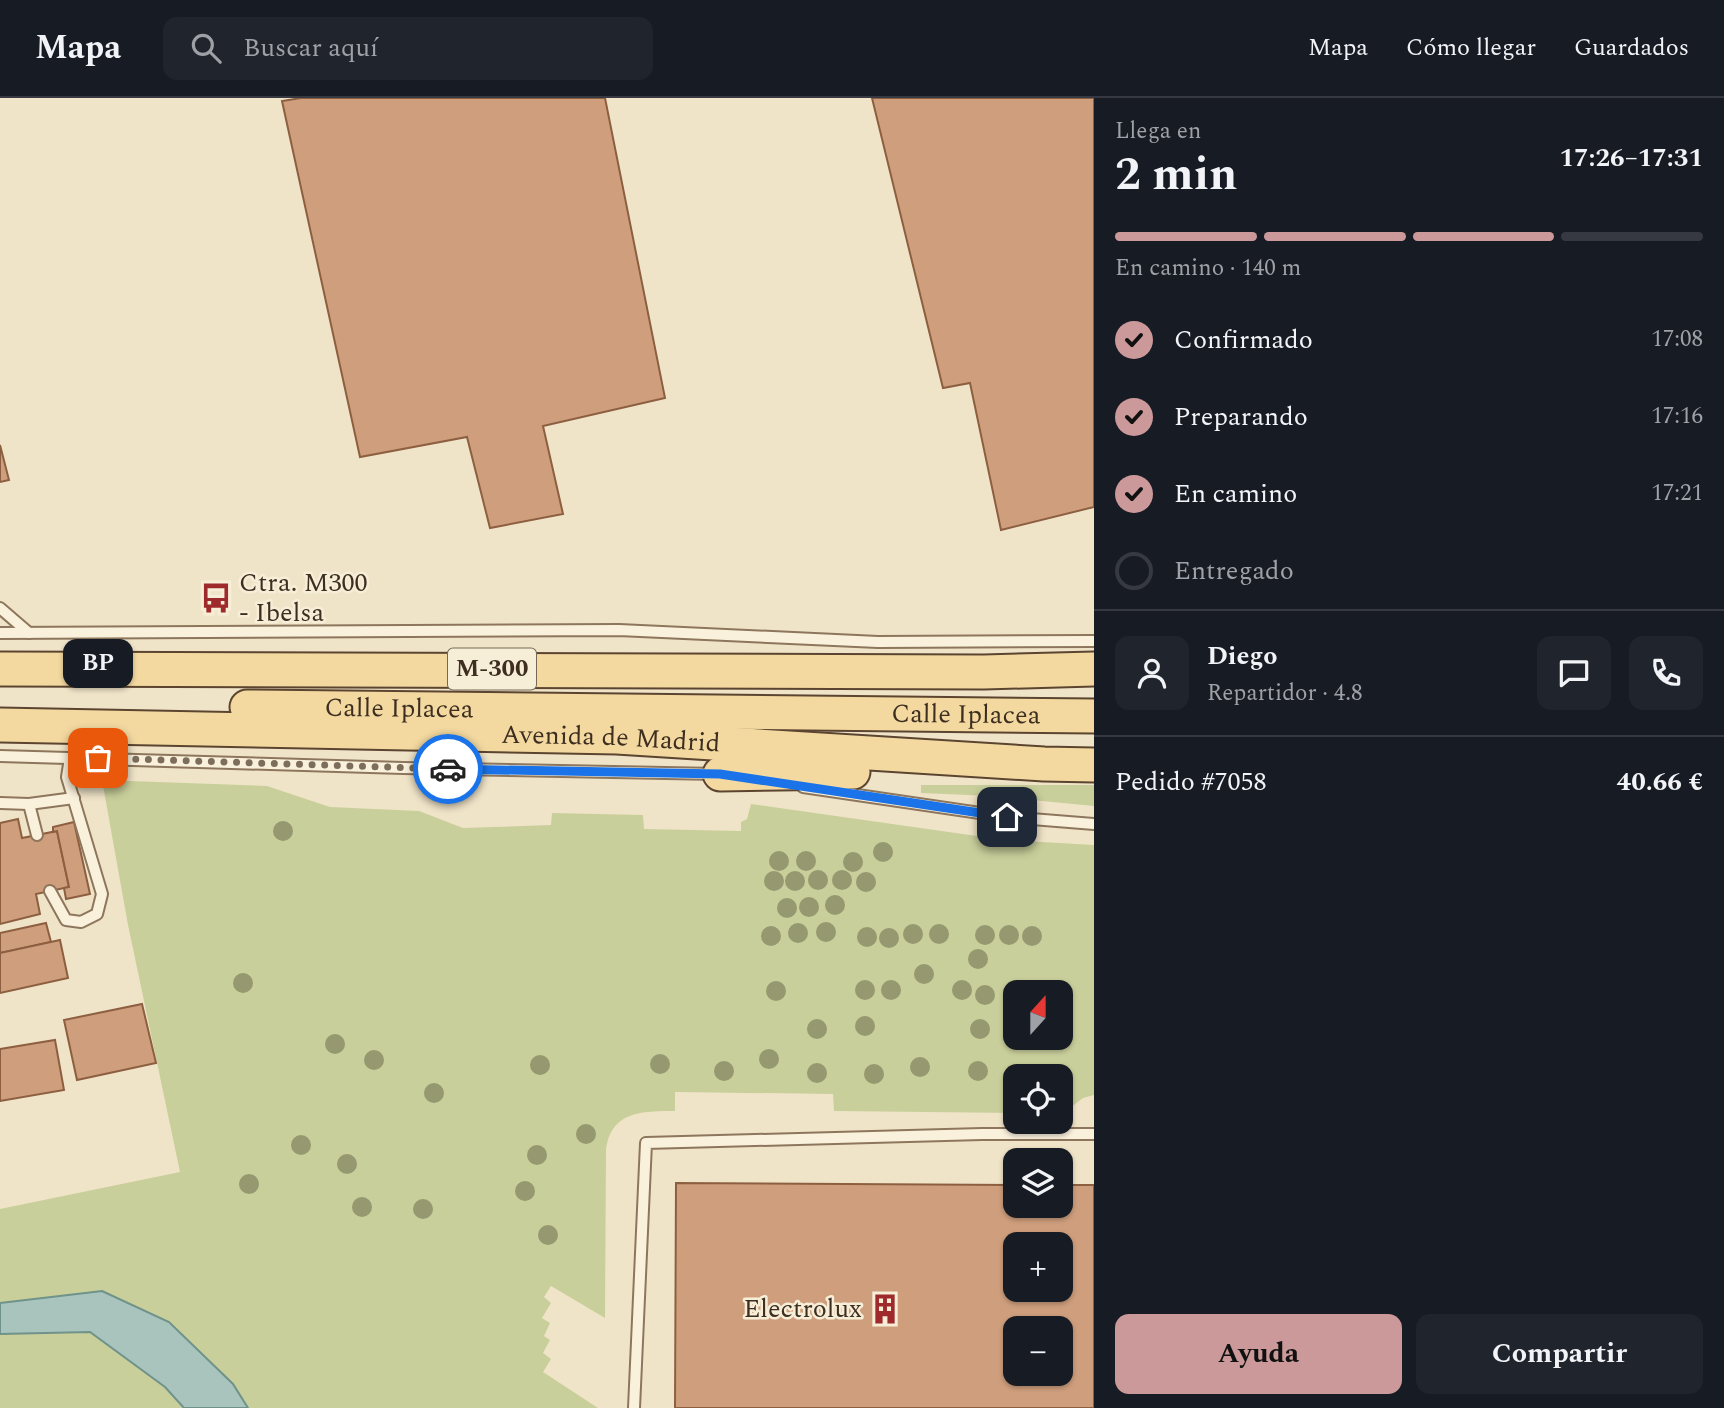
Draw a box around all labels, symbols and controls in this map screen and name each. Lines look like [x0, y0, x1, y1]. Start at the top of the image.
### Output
search box [163, 17, 653, 80]
text: Mapa [35, 23, 121, 73]
text: Buscar aquí [243, 28, 378, 68]
icon: search [187, 29, 225, 67]
text: Mapa [1308, 30, 1368, 66]
text: Cómo llegar [1406, 30, 1536, 66]
text: Guardados [1574, 30, 1689, 66]
text: Llega en [1115, 114, 1201, 149]
text: 17:26–17:31 [1559, 138, 1703, 178]
text: 2 min [1115, 140, 1237, 210]
text: En camino · 140 m [1115, 251, 1301, 286]
text: Confirmado [1174, 320, 1313, 360]
icon: check [1115, 321, 1153, 359]
text: 17:08 [1651, 322, 1703, 357]
text: Preparando [1174, 397, 1308, 437]
icon: check [1115, 398, 1153, 436]
text: 17:16 [1651, 399, 1703, 434]
text: En camino [1174, 474, 1297, 514]
icon: check [1115, 475, 1153, 513]
text: 17:21 [1651, 476, 1703, 511]
text: Entregado [1174, 551, 1294, 591]
place label: Ctra. M300 - Ibelsa [239, 563, 368, 633]
bus stop icon: Ctra. M300 - Ibelsa [199, 581, 233, 615]
button: person [1115, 636, 1189, 710]
text: Diego [1207, 636, 1278, 676]
button: chat [1537, 636, 1611, 710]
button: phone [1629, 636, 1703, 710]
callout: BP [63, 639, 133, 688]
text: BP [82, 646, 114, 681]
road number: M-300 [448, 648, 536, 690]
text: Repartidor · 4.8 [1207, 676, 1363, 711]
street label: Calle Iplacea [324, 688, 474, 729]
street label: Calle Iplacea [891, 694, 1041, 735]
street label: Avenida de Madrid [501, 715, 722, 763]
pin [68, 728, 128, 788]
courier [413, 734, 483, 804]
icon: bag [79, 739, 117, 777]
icon: car [429, 750, 467, 788]
text: Pedido #7058 [1115, 762, 1266, 802]
text: 40.66 € [1617, 762, 1703, 802]
pin [977, 787, 1037, 847]
icon: home [988, 798, 1026, 836]
north arrow [1003, 980, 1073, 1050]
map controls [1003, 980, 1073, 1386]
button: locate [1003, 1064, 1073, 1134]
button: layers [1003, 1148, 1073, 1218]
button: + [1003, 1232, 1073, 1302]
place label: Electrolux [743, 1289, 862, 1329]
building icon: Electrolux [868, 1292, 902, 1326]
button: Ayuda [1115, 1314, 1402, 1394]
button: Compartir [1416, 1314, 1703, 1394]
button: − [1003, 1316, 1073, 1386]

